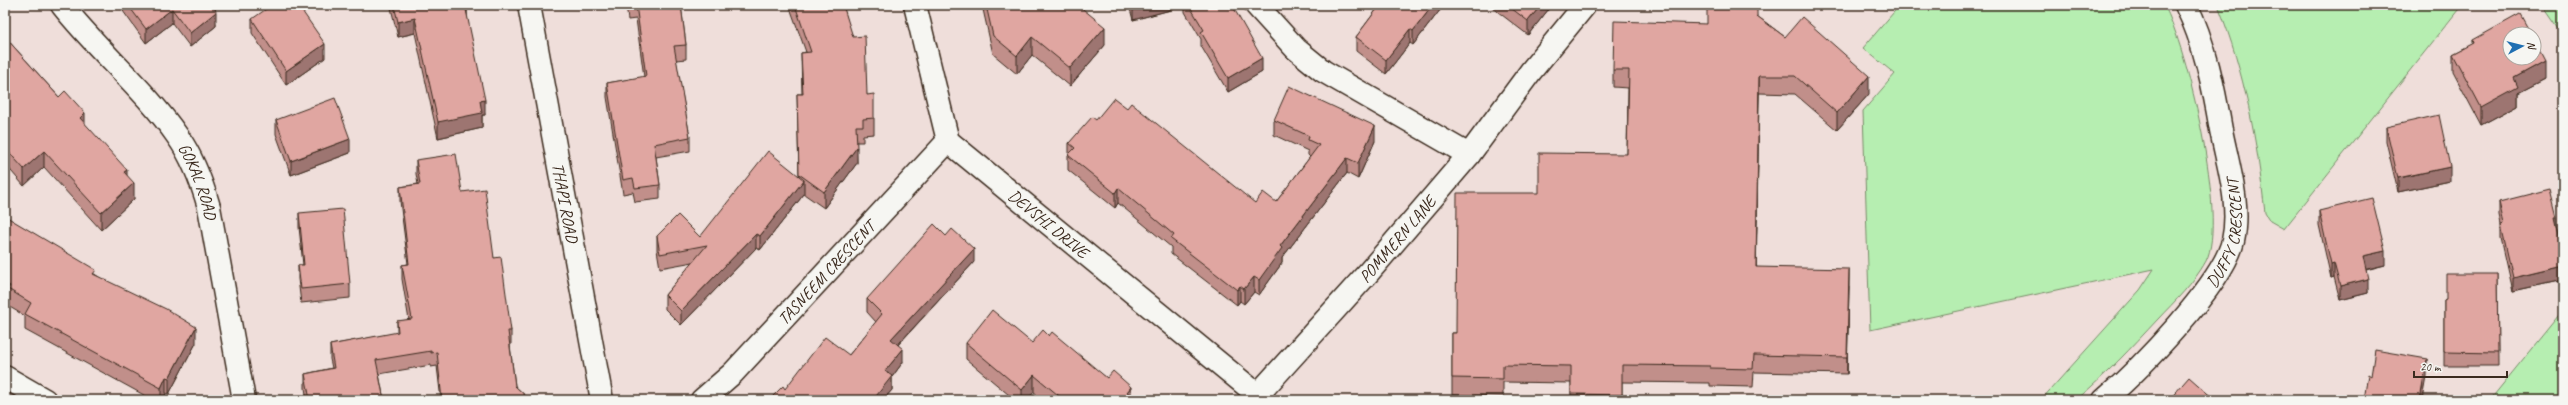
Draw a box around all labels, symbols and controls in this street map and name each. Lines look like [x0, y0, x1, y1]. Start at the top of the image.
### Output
north arrow [2502, 26, 2542, 66]
text: N [2525, 41, 2540, 51]
street label: GOKAL ROAD [174, 139, 222, 222]
street label: THAPI ROAD [548, 161, 583, 245]
street label: DUFFY CRESCENT [2201, 173, 2246, 291]
street label: DEVSHI DRIVE [1004, 185, 1094, 264]
street label: POMMERN LANE [1354, 190, 1441, 287]
street label: TASNEEM CRESCENT [773, 214, 881, 329]
scale bar [2414, 353, 2507, 379]
text: 20 m [2420, 359, 2442, 375]

